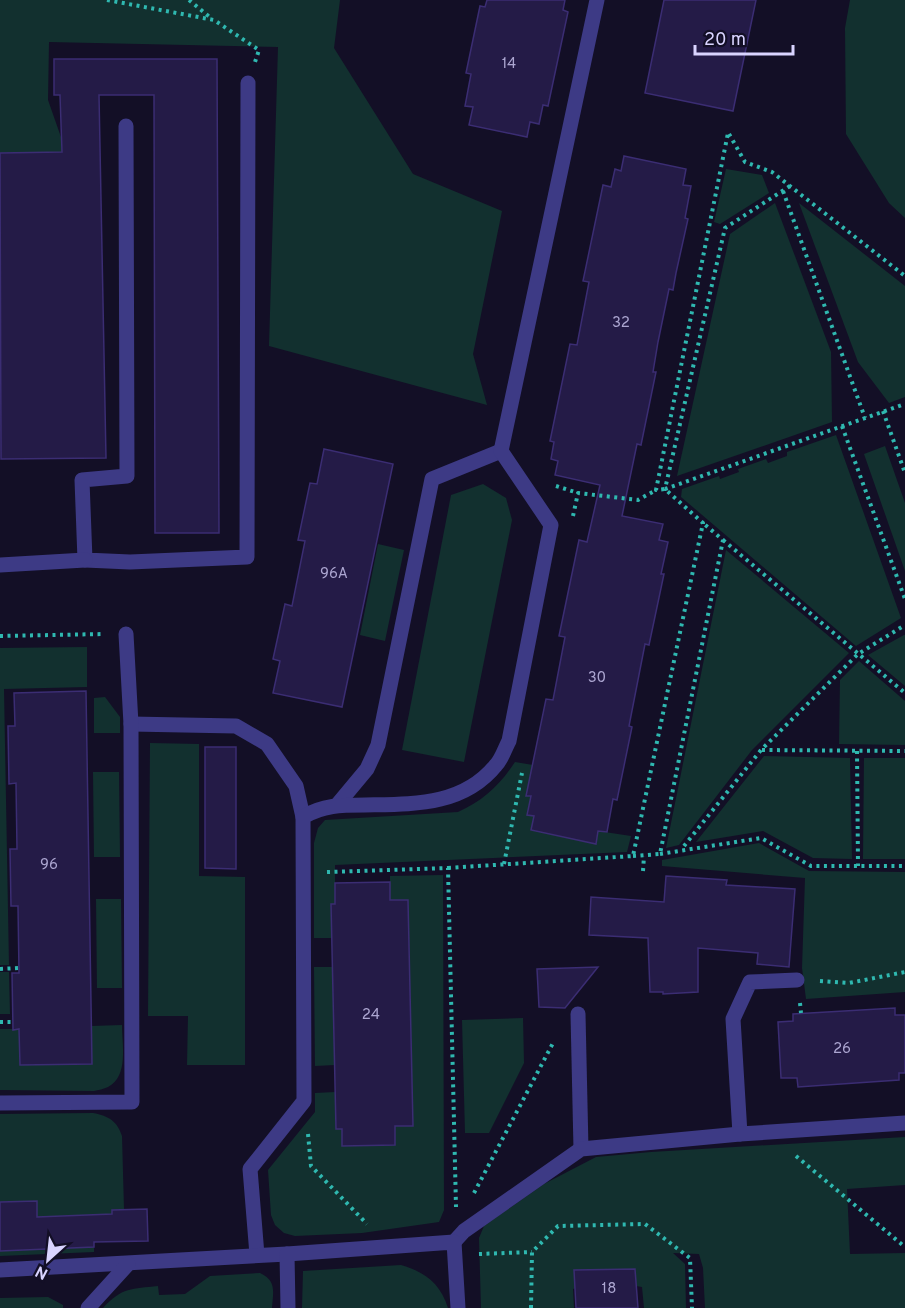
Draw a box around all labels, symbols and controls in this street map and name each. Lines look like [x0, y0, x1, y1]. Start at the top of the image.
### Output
scale bar [695, 18, 792, 56]
text: 20 m [704, 29, 746, 52]
house number: 14 [502, 55, 516, 74]
house number: 32 [612, 314, 630, 333]
house number: 96А [320, 565, 348, 584]
house number: 30 [588, 669, 606, 688]
house number: 96 [40, 856, 58, 875]
house number: 24 [362, 1006, 380, 1025]
house number: 26 [833, 1040, 851, 1059]
north arrow [18, 1230, 78, 1290]
text: N [32, 1260, 52, 1283]
house number: 18 [602, 1280, 616, 1299]

